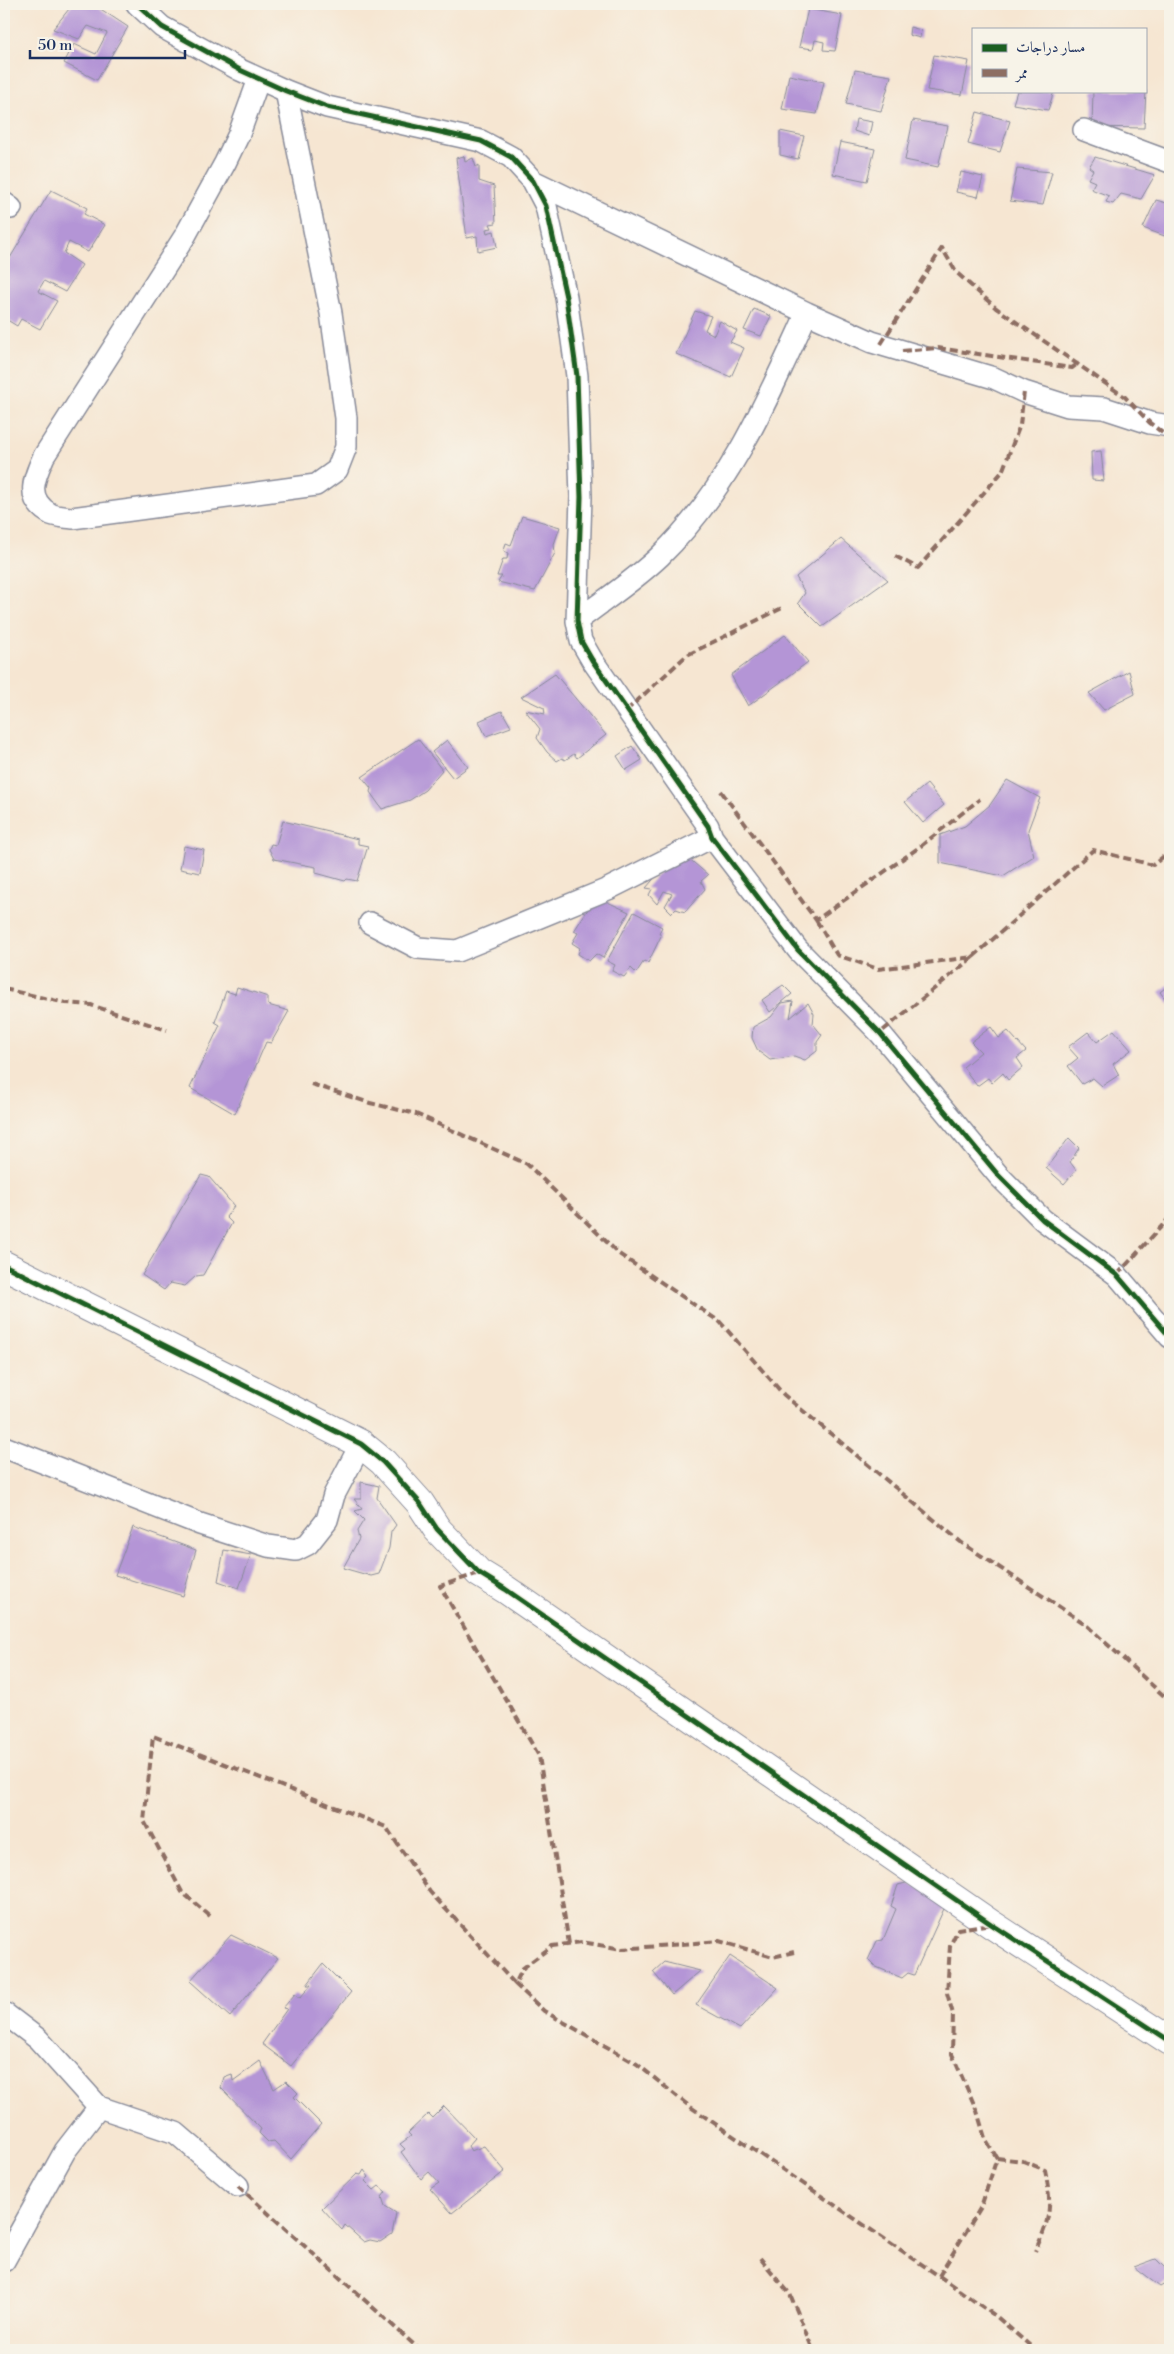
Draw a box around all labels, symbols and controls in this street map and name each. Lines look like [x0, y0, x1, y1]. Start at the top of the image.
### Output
scale bar [30, 28, 185, 60]
legend [972, 28, 1146, 92]
text: 50 m [38, 36, 72, 55]
text: مسار دراجات [1016, 38, 1085, 57]
text: ممر [1014, 64, 1028, 83]

